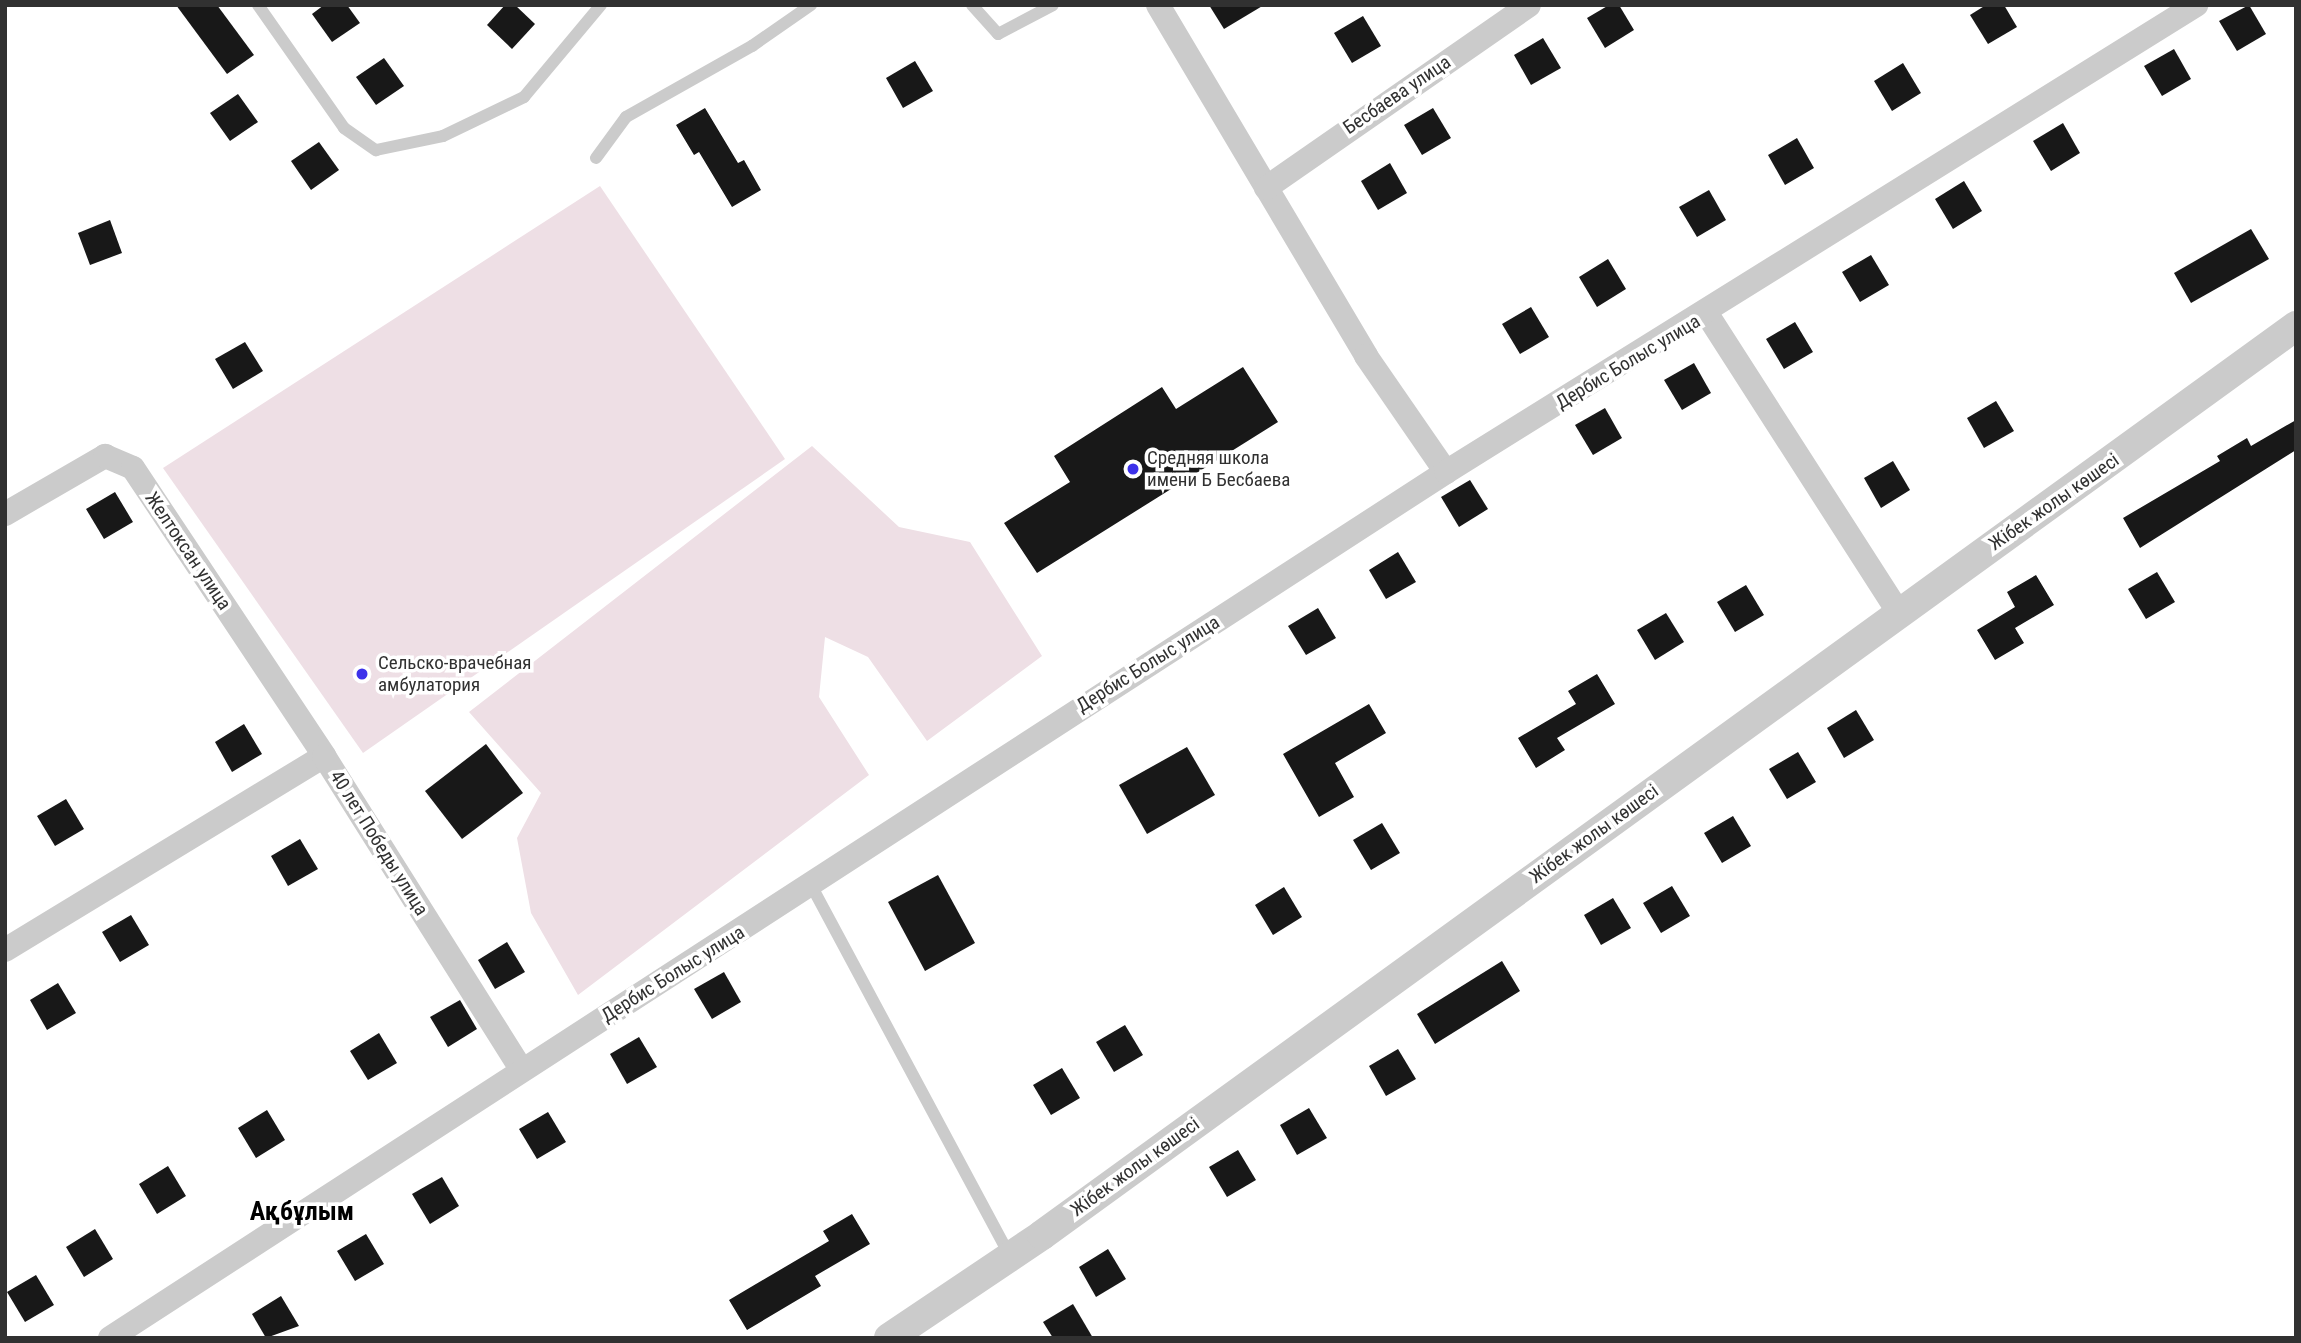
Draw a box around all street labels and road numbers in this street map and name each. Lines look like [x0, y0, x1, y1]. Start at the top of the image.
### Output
street label: Бесбаева улица [1339, 51, 1455, 139]
street label: Дербис Болыс улица [1552, 310, 1704, 414]
street label: Жібек жолы көшесі [1985, 449, 2123, 555]
street label: Желтоксан улица [140, 488, 236, 614]
street label: Дербис Болыс улица [1072, 611, 1224, 717]
street label: 40 лет Победы улица [325, 766, 433, 920]
street label: Жібек жолы көшесі [1525, 780, 1663, 888]
street label: Дербис Болыс улица [597, 921, 749, 1027]
street label: Жібек жолы көшесі [1066, 1113, 1204, 1221]

